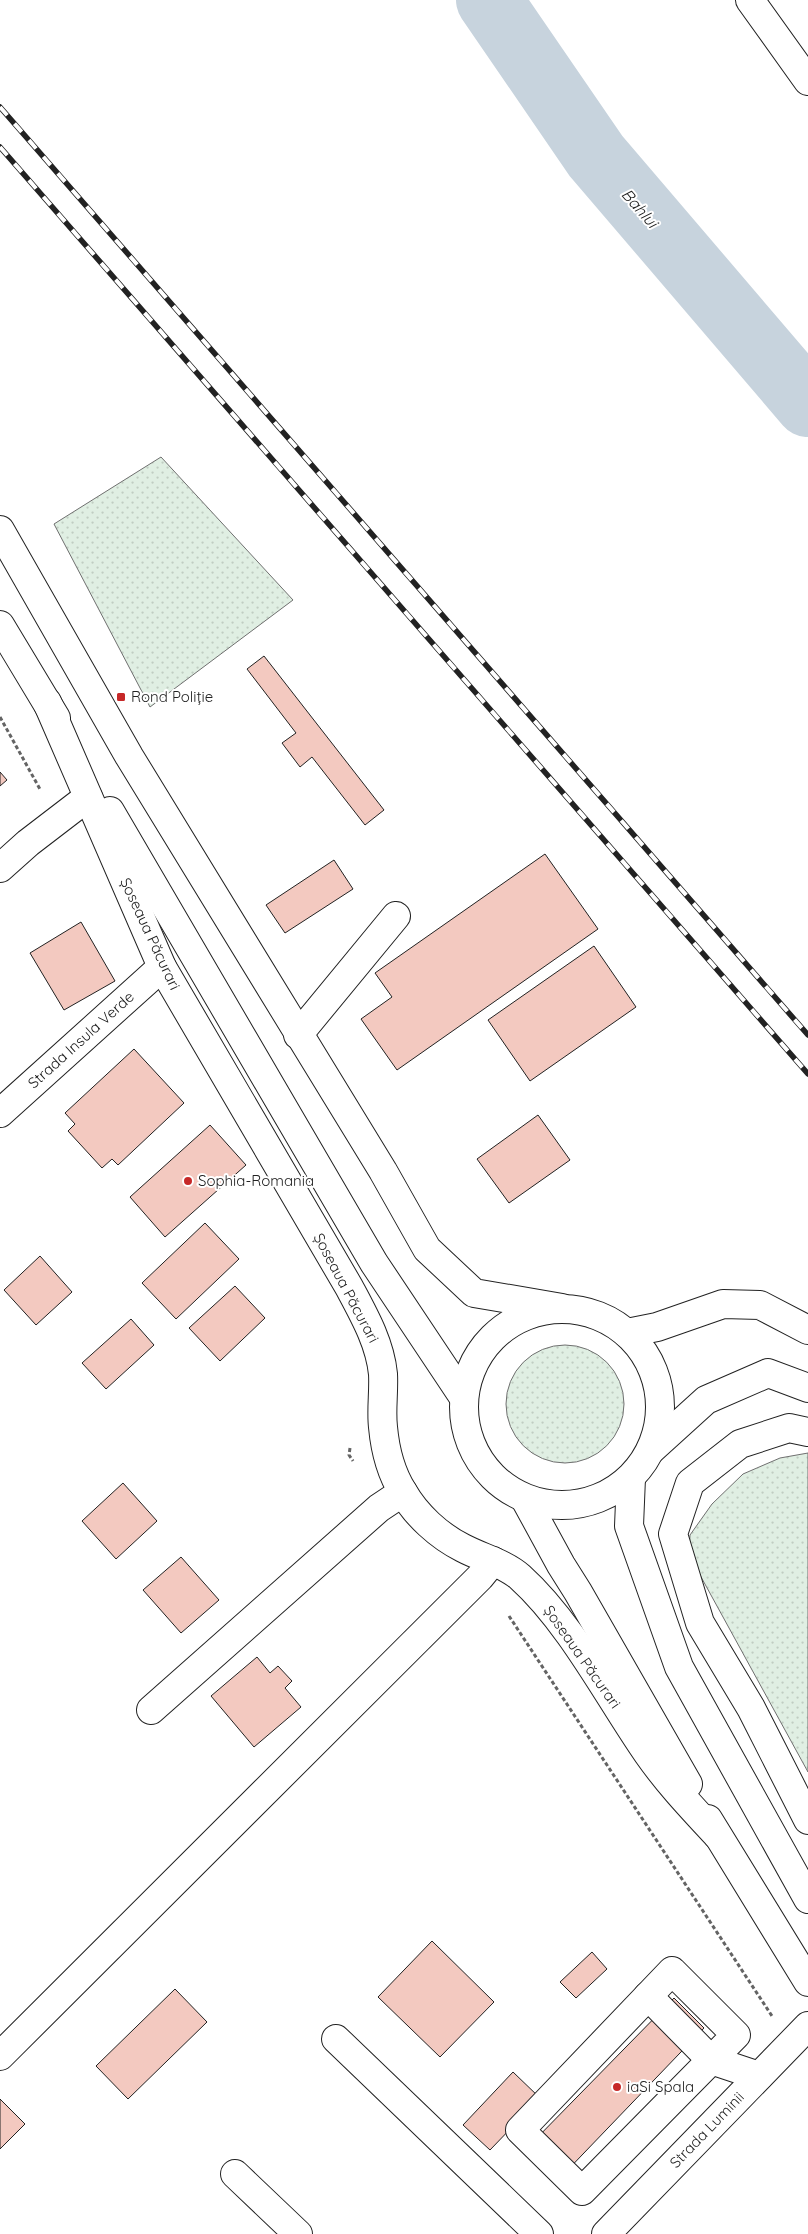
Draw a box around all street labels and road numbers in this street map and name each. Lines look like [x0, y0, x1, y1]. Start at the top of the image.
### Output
street label: Șoseaua Păcurari [116, 875, 185, 993]
street label: Strada Insula Verde [24, 987, 138, 1092]
street label: Șoseaua Păcurari [309, 1230, 383, 1346]
street label: Șoseaua Păcurari [540, 1601, 625, 1712]
street label: Strada Luminii [665, 2087, 748, 2172]

